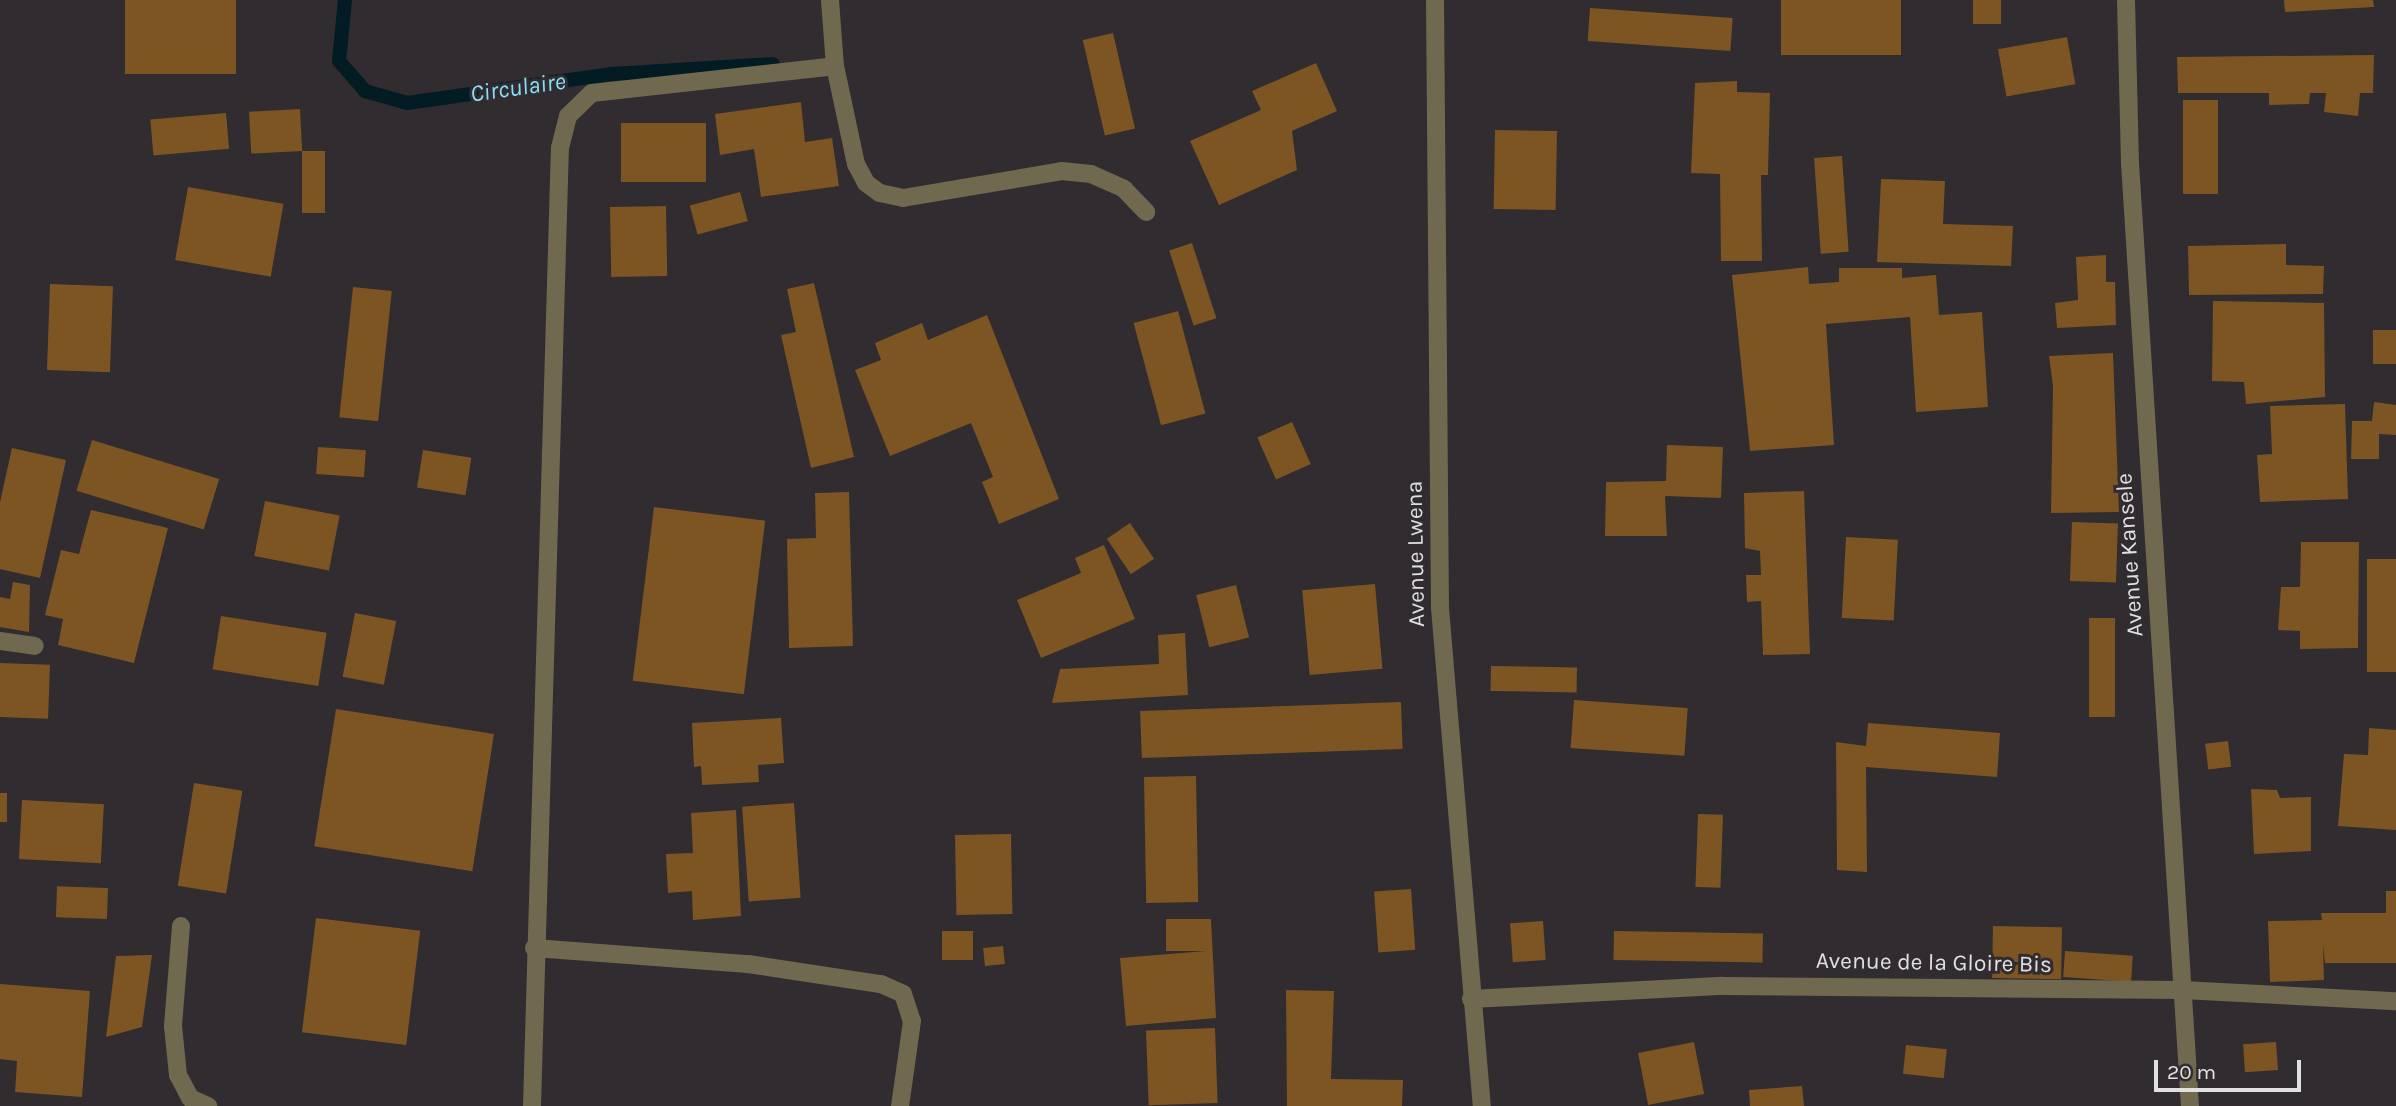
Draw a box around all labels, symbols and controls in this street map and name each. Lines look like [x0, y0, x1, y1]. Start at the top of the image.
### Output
water label: Circulaire [468, 67, 568, 109]
street label: Avenue Kansele [2111, 472, 2149, 638]
street label: Avenue Lwena [1401, 481, 1431, 627]
street label: Avenue de la Gloire Bis [1816, 947, 2052, 979]
scale bar [2158, 1046, 2305, 1090]
text: 20 m [2167, 1060, 2216, 1084]

